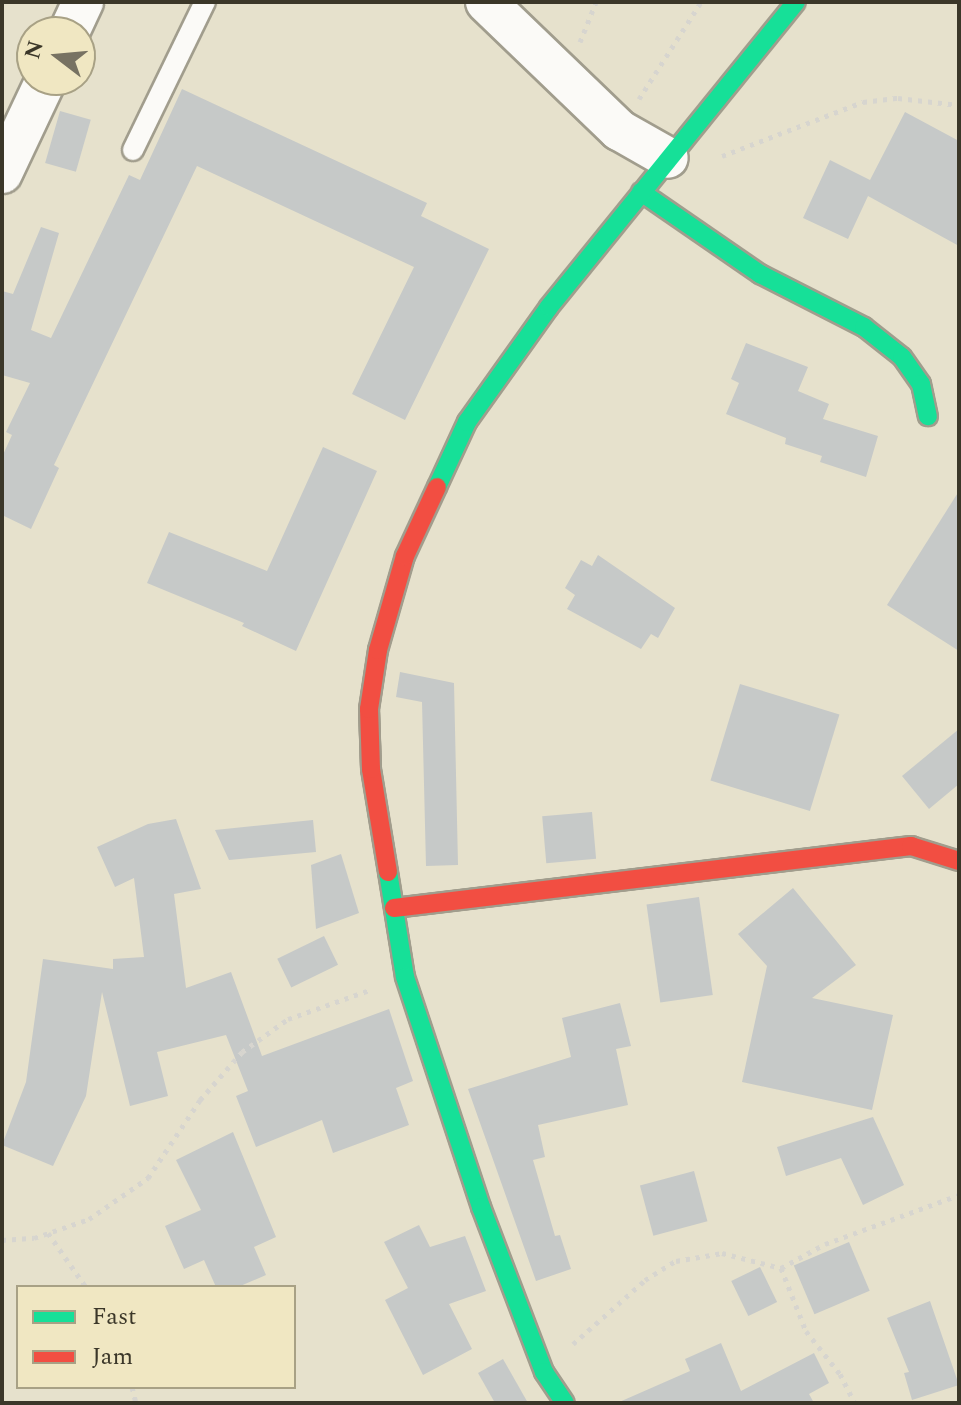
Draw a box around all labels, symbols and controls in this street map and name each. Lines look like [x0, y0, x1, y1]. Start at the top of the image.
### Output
north arrow [16, 16, 96, 96]
text: N [16, 37, 53, 63]
legend [16, 1285, 296, 1389]
text: Fast [92, 1299, 137, 1335]
text: Jam [92, 1339, 133, 1375]

